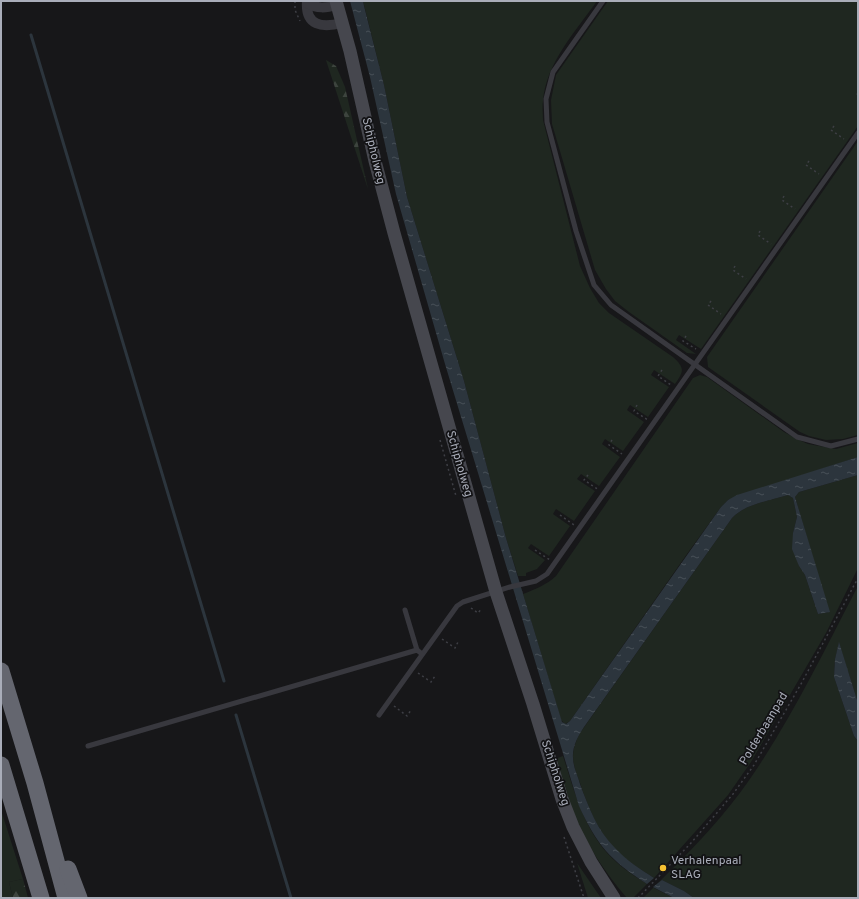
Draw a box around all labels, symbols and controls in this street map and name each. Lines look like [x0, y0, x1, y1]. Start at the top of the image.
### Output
street label: Schipholweg [358, 116, 388, 186]
street label: Schipholweg [442, 429, 476, 499]
street label: Polderbaanpad [736, 690, 792, 768]
street label: Schipholweg [537, 738, 573, 808]
place label: Verhalenpaal SLAG [671, 853, 741, 883]
marker: Verhalenpaal SLAG [658, 863, 668, 873]

